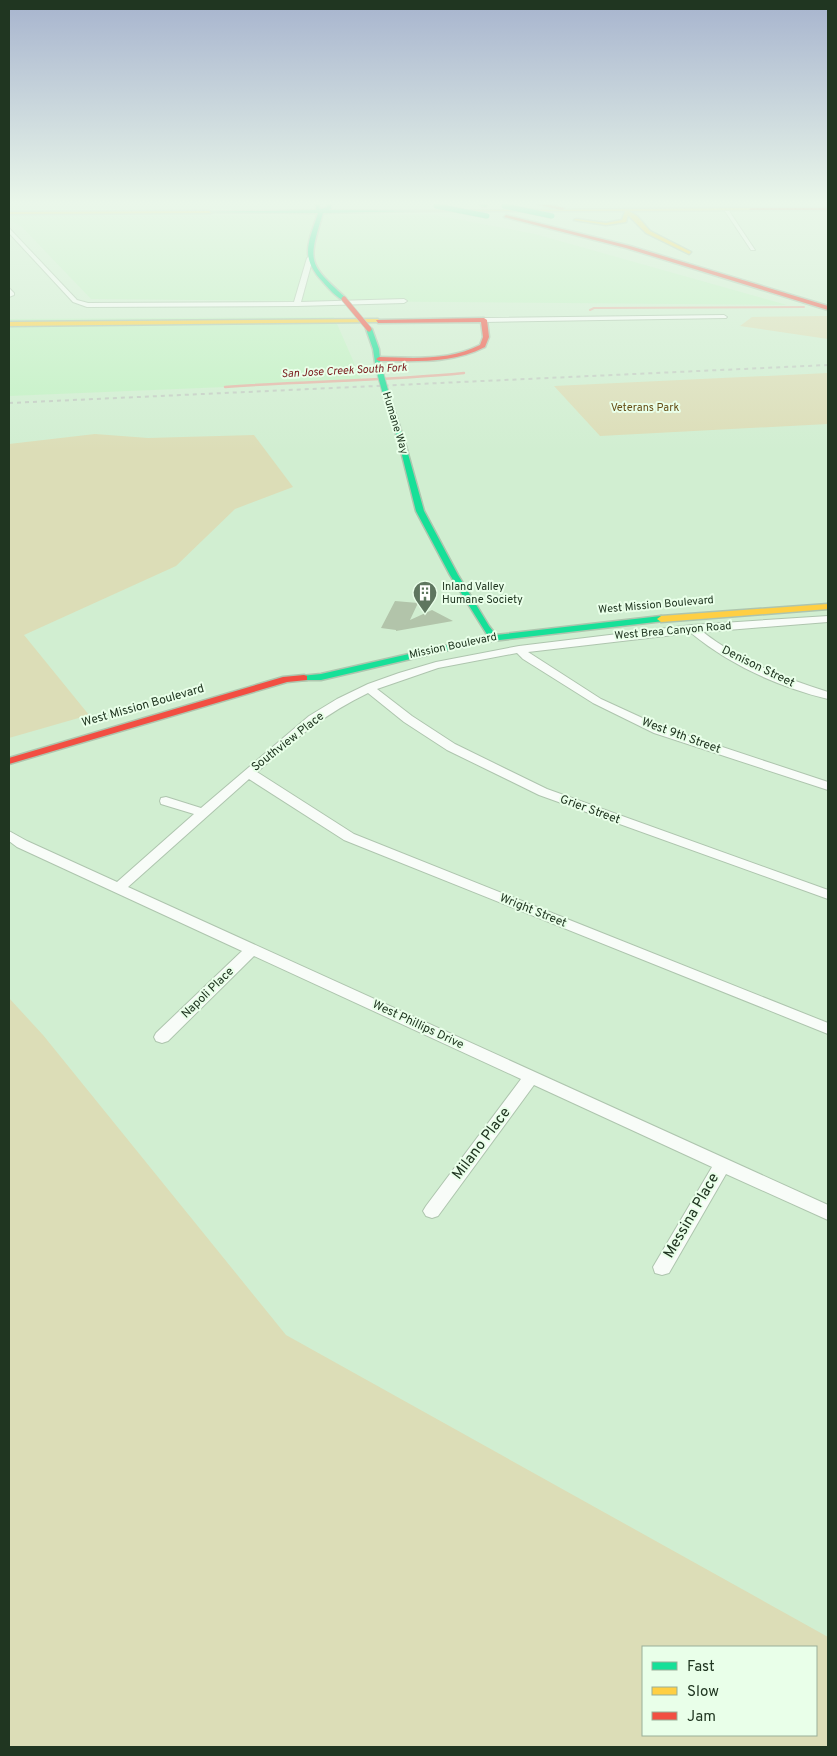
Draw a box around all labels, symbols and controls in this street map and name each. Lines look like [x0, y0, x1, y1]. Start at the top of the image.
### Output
water label: San Jose Creek South Fork [281, 361, 408, 381]
street label: Humane Way [379, 390, 411, 456]
park label: Veterans Park [611, 401, 679, 415]
building icon: Inland Valley Humane Society [412, 580, 438, 614]
place label: Inland Valley Humane Society [442, 580, 523, 607]
street label: West Mission Boulevard [598, 593, 714, 617]
street label: West Brea Canyon Road [614, 619, 732, 643]
street label: Mission Boulevard [408, 630, 498, 662]
street label: Denison Street [719, 642, 797, 692]
street label: West Mission Boulevard [80, 681, 206, 731]
street label: Southview Place [248, 709, 328, 775]
street label: West 9th Street [639, 714, 723, 758]
street label: Grier Street [558, 792, 622, 828]
street label: Wright Street [497, 890, 569, 932]
street label: Napoli Place [178, 964, 238, 1022]
street label: West Phillips Drive [370, 997, 466, 1053]
street label: Milano Place [449, 1104, 515, 1184]
street label: Messina Place [660, 1170, 724, 1262]
legend [642, 1646, 817, 1736]
text: Fast [687, 1658, 715, 1677]
text: Slow [687, 1683, 719, 1702]
text: Jam [687, 1708, 716, 1727]

